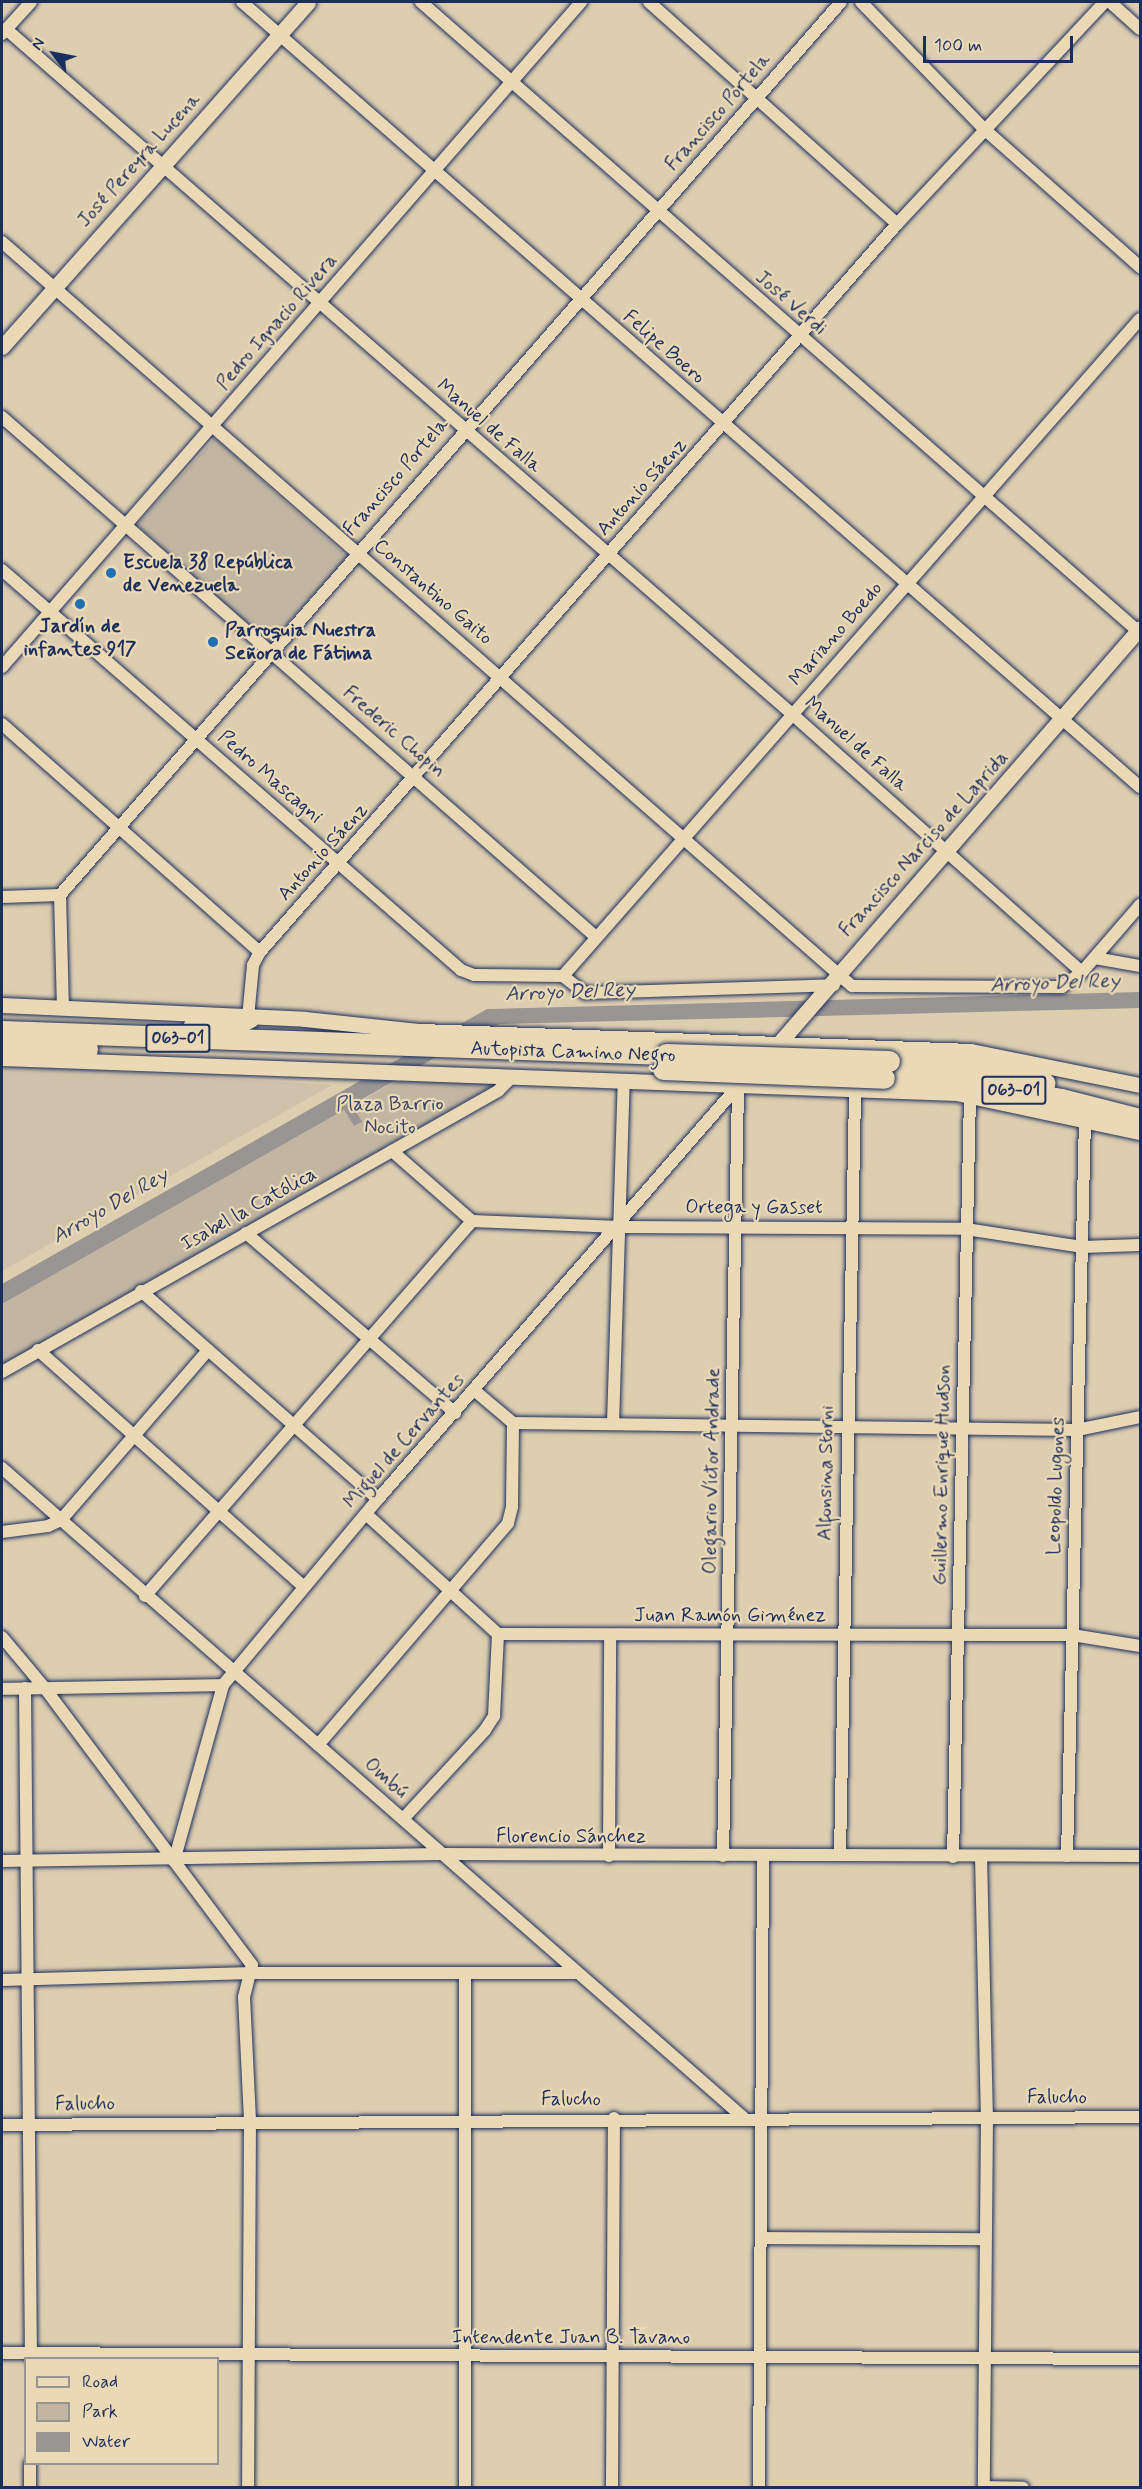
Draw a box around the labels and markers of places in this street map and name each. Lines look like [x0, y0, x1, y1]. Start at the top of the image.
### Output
place label: Escuela 38 República de Venezuela [123, 550, 293, 597]
marker: Escuela 38 República de Venezuela [104, 566, 118, 580]
marker: Jardín de infantes 917 [73, 597, 87, 611]
place label: Jardín de infantes 917 [24, 614, 136, 661]
place label: Parroquia Nuestra Señora de Fátima [225, 618, 376, 665]
marker: Parroquia Nuestra Señora de Fátima [206, 635, 220, 649]

